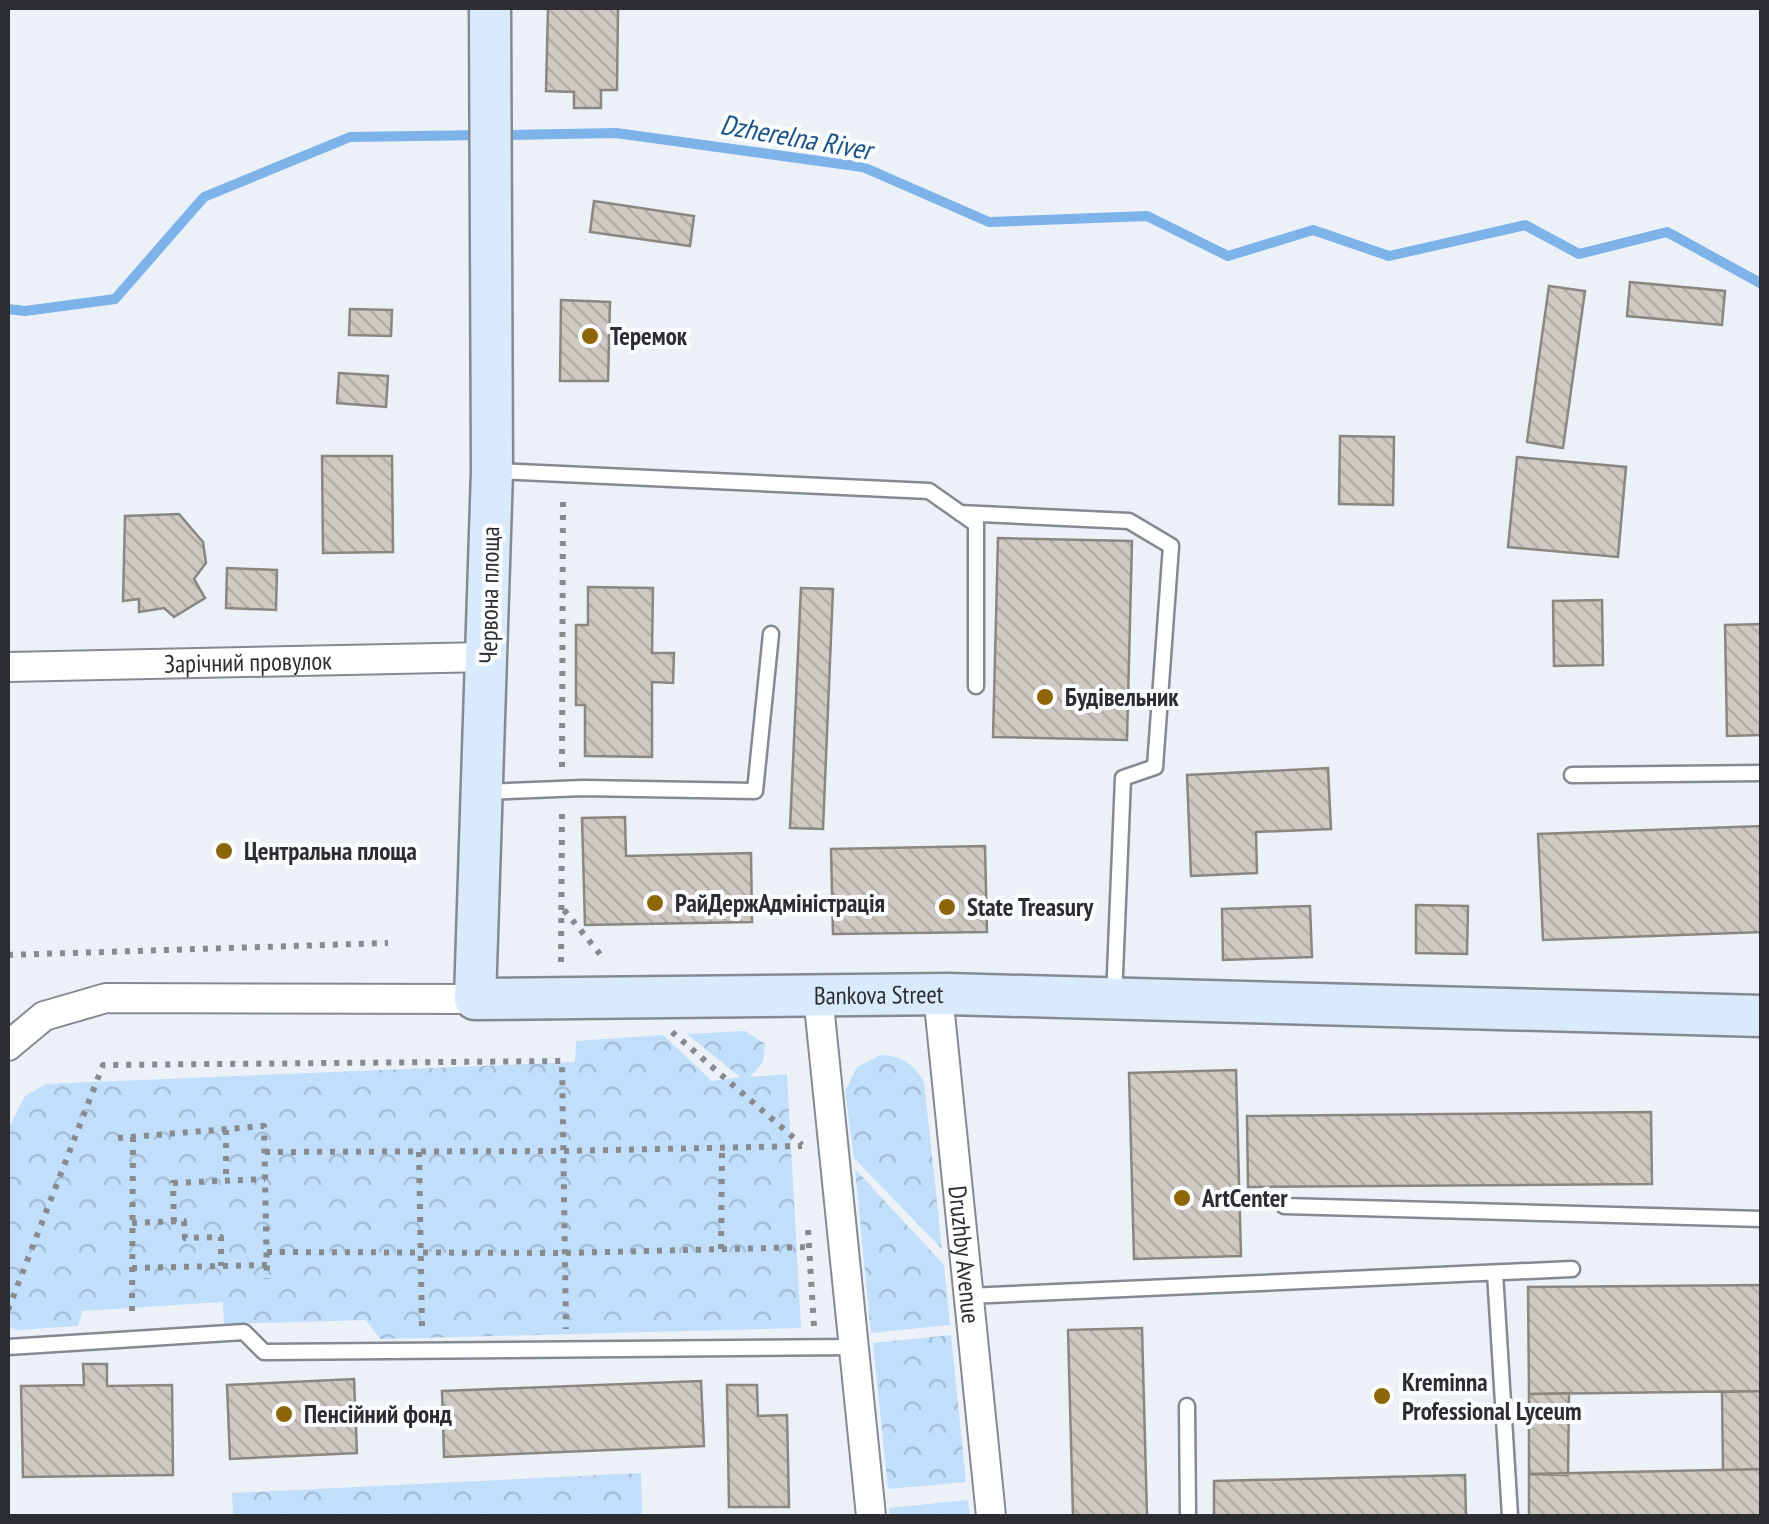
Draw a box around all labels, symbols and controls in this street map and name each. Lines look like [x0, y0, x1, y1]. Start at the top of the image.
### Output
water label: Dzherelna River [718, 105, 879, 169]
place label: Теремок [610, 320, 688, 352]
marker: Теремок [579, 325, 601, 347]
street label: Червона площа [472, 526, 506, 664]
street label: Зарічний провулок [164, 644, 332, 680]
place label: Будівельник [1065, 681, 1179, 713]
marker: Будівельник [1034, 686, 1056, 708]
place label: Центральна площа [244, 835, 417, 867]
marker: Центральна площа [213, 840, 235, 862]
place label: РайДержАдміністрація [675, 887, 885, 919]
place label: State Treasury [967, 891, 1094, 923]
marker: РайДержАдміністрація [644, 892, 666, 914]
marker: State Treasury [936, 896, 958, 918]
street label: Bankova Street [814, 978, 944, 1011]
place label: ArtCenter [1201, 1182, 1288, 1214]
street label: Druzhby Avenue [942, 1184, 987, 1325]
marker: ArtCenter [1171, 1187, 1193, 1209]
place label: Kreminna Professional Lyceum [1402, 1366, 1582, 1427]
marker: Kreminna Professional Lyceum [1371, 1385, 1393, 1407]
place label: Пенсійний фонд [304, 1398, 452, 1430]
marker: Пенсійний фонд [273, 1403, 295, 1425]

